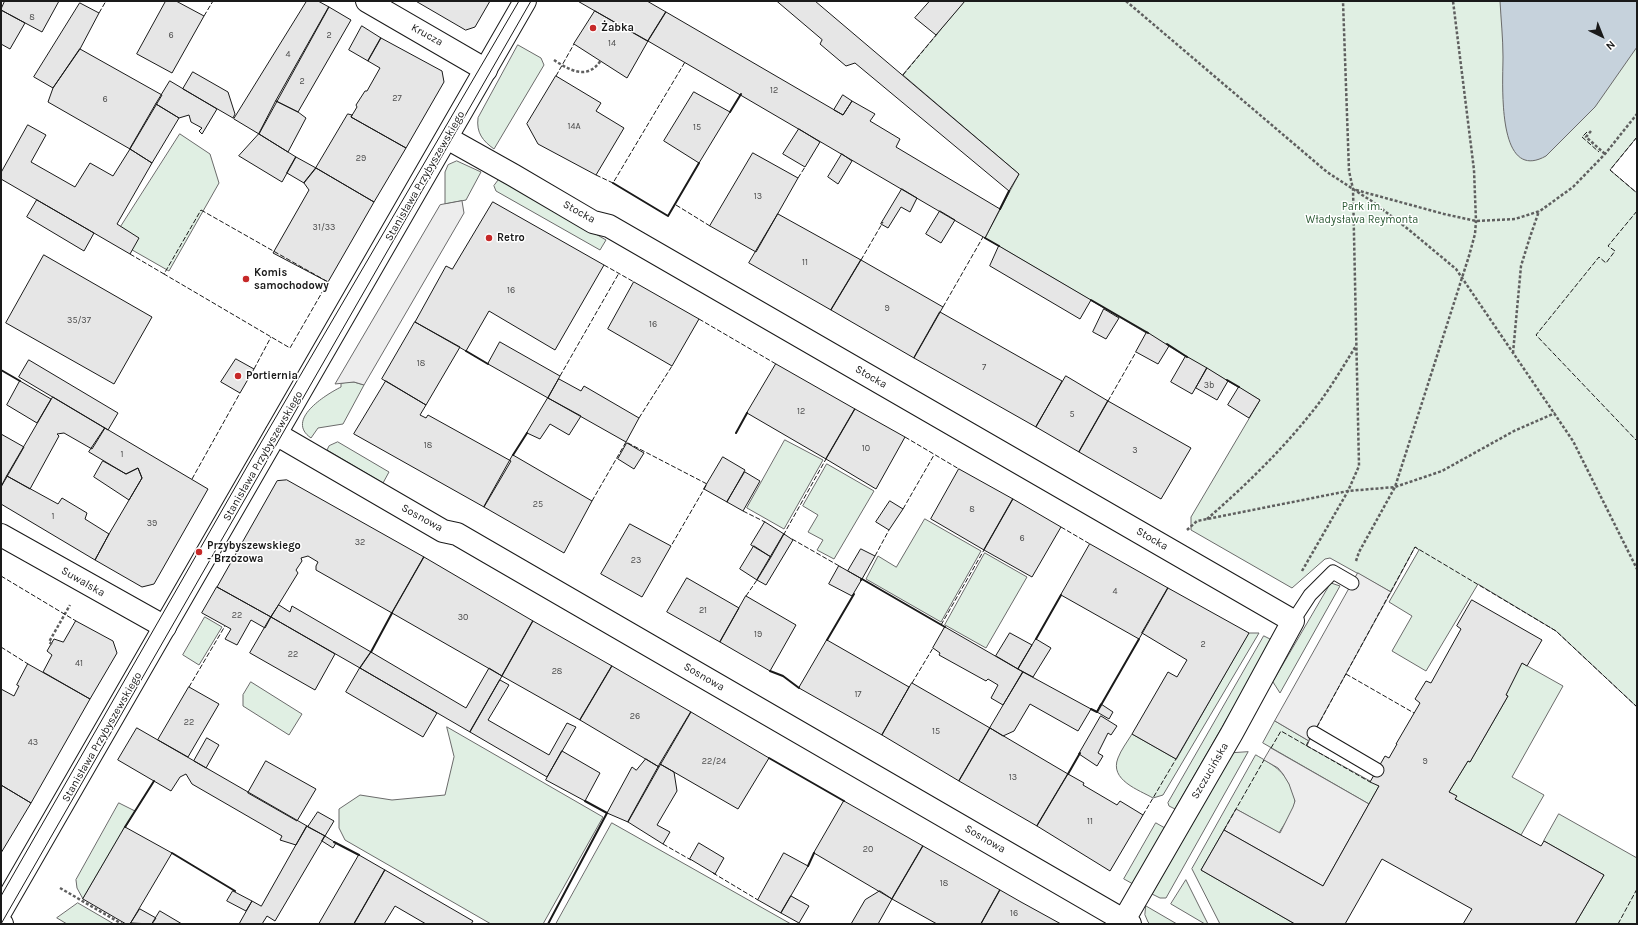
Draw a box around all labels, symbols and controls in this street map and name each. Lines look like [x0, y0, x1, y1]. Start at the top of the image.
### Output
house number: 8 [29, 12, 35, 22]
north arrow [1582, 16, 1622, 56]
street label: Krucza [409, 21, 445, 49]
place label: Żabka [601, 21, 634, 35]
marker: Żabka [588, 23, 598, 33]
house number: 6 [168, 30, 174, 40]
house number: 2 [326, 30, 332, 40]
house number: 14 [608, 38, 616, 48]
text: N [1603, 38, 1618, 53]
house number: 4 [285, 49, 291, 59]
house number: 2 [299, 76, 305, 86]
house number: 12 [770, 85, 778, 95]
house number: 27 [392, 93, 402, 103]
house number: 6 [102, 94, 108, 104]
street label: Stanisława Przybyszewskiego [382, 109, 468, 243]
house number: 14A [567, 121, 581, 131]
house number: 15 [693, 122, 701, 132]
house number: 29 [356, 153, 366, 163]
house number: 13 [754, 191, 762, 201]
street label: Stocka [561, 198, 597, 226]
park label: Park im. Władysława Reymonta [1306, 200, 1418, 226]
house number: 31/33 [313, 222, 335, 232]
place label: Retro [497, 231, 525, 245]
marker: Retro [484, 233, 494, 243]
house number: 11 [802, 257, 808, 267]
place label: Komis samochodowy [254, 266, 329, 292]
marker: Komis samochodowy [241, 274, 251, 284]
house number: 16 [507, 285, 515, 295]
house number: 9 [884, 303, 890, 313]
house number: 35/37 [67, 315, 91, 325]
house number: 16 [649, 319, 657, 329]
house number: 18 [417, 358, 425, 368]
house number: 7 [982, 362, 986, 372]
street label: Stocka [853, 363, 889, 391]
place label: Portiernia [246, 369, 298, 383]
marker: Portiernia [233, 371, 243, 381]
house number: 3b [1204, 380, 1214, 390]
street label: Stanisława Przybyszewskiego [220, 389, 306, 523]
house number: 12 [797, 406, 805, 416]
house number: 5 [1069, 409, 1075, 419]
house number: 18 [424, 440, 432, 450]
house number: 10 [862, 443, 870, 453]
house number: 3 [1132, 445, 1138, 455]
house number: 1 [121, 449, 123, 459]
house number: 25 [533, 499, 543, 509]
street label: Sosnowa [399, 501, 445, 535]
house number: 8 [969, 504, 975, 514]
house number: 1 [52, 511, 54, 521]
house number: 39 [147, 518, 157, 528]
street label: Stocka [1134, 525, 1170, 553]
house number: 6 [1019, 533, 1025, 543]
house number: 32 [355, 537, 365, 547]
place label: Przybyszewskiego - Brzozowa [207, 539, 301, 565]
marker: Przybyszewskiego - Brzozowa [194, 547, 204, 557]
house number: 23 [631, 555, 641, 565]
street label: Suwalska [59, 564, 107, 600]
house number: 4 [1112, 586, 1118, 596]
house number: 21 [699, 605, 707, 615]
house number: 22 [232, 610, 242, 620]
house number: 30 [458, 612, 468, 622]
house number: 19 [754, 629, 762, 639]
house number: 2 [1200, 639, 1206, 649]
house number: 22 [288, 649, 298, 659]
house number: 41 [75, 658, 83, 668]
street label: Sosnowa [681, 660, 727, 694]
house number: 28 [552, 666, 562, 676]
street label: Stanisława Przybyszewskiego [59, 670, 145, 804]
house number: 17 [854, 689, 862, 699]
house number: 26 [630, 711, 640, 721]
house number: 22 [184, 717, 194, 727]
house number: 15 [932, 726, 940, 736]
house number: 43 [28, 737, 38, 747]
street label: Szczucińska [1189, 740, 1231, 802]
house number: 22/24 [702, 756, 726, 766]
house number: 9 [1422, 756, 1428, 766]
house number: 13 [1009, 772, 1017, 782]
house number: 11 [1087, 816, 1093, 826]
street label: Sosnowa [962, 822, 1008, 856]
house number: 20 [863, 844, 873, 854]
house number: 18 [940, 878, 948, 888]
house number: 16 [1010, 908, 1018, 918]

